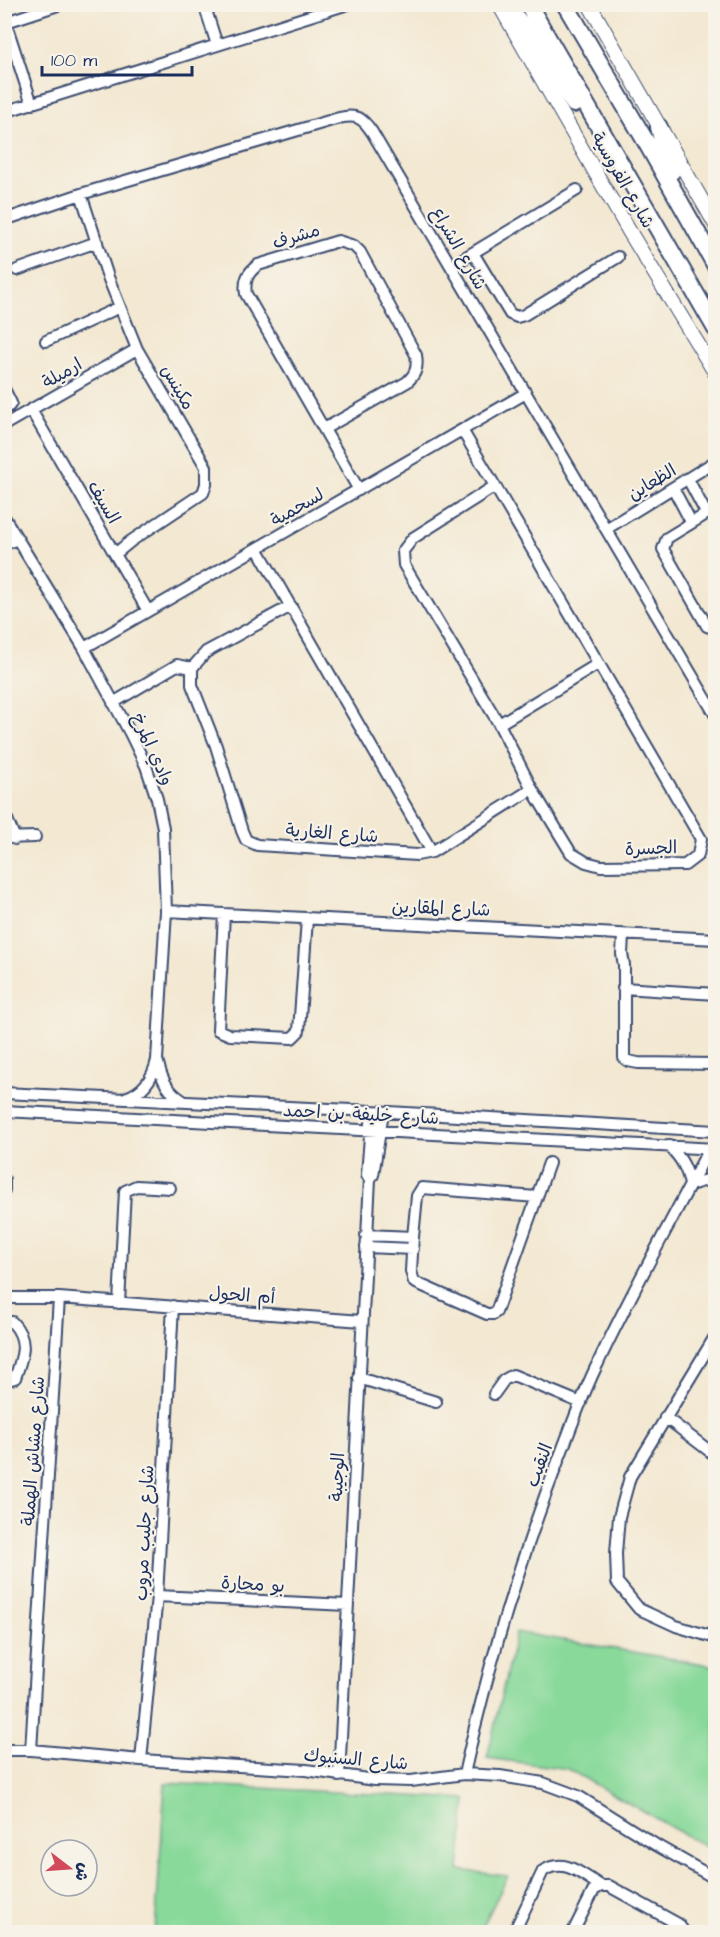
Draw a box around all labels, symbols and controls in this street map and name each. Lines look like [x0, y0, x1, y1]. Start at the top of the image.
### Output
scale bar [42, 39, 192, 77]
text: 100 m [51, 48, 97, 73]
street label: شارع الفروسية [585, 128, 660, 233]
street label: شارع الشراع [425, 202, 492, 294]
street label: مشرف [269, 217, 323, 256]
street label: ارميلة [38, 352, 87, 395]
street label: مكينس [155, 360, 201, 415]
street label: الظعاين [623, 458, 681, 507]
street label: السيف [81, 476, 126, 528]
street label: لسحمية [266, 482, 329, 533]
street label: وادي المرخ [125, 709, 180, 789]
street label: شارع الغارية [285, 818, 379, 849]
street label: الجسرة [624, 835, 678, 862]
street label: شارع المقارين [391, 894, 491, 923]
street label: شارع خليفة بن احمد [282, 1098, 440, 1131]
street label: أم الحول [208, 1281, 276, 1311]
street label: شارع مشاش الهملة [16, 1375, 51, 1527]
street label: النقيب [520, 1440, 559, 1491]
street label: الوجيبة [324, 1452, 351, 1502]
street label: شارع جليب مروب [128, 1464, 161, 1602]
street label: بو محارة [220, 1570, 286, 1599]
street label: شارع السنبوك [303, 1742, 409, 1777]
north arrow [39, 1838, 99, 1898]
text: ش [69, 1860, 95, 1884]

